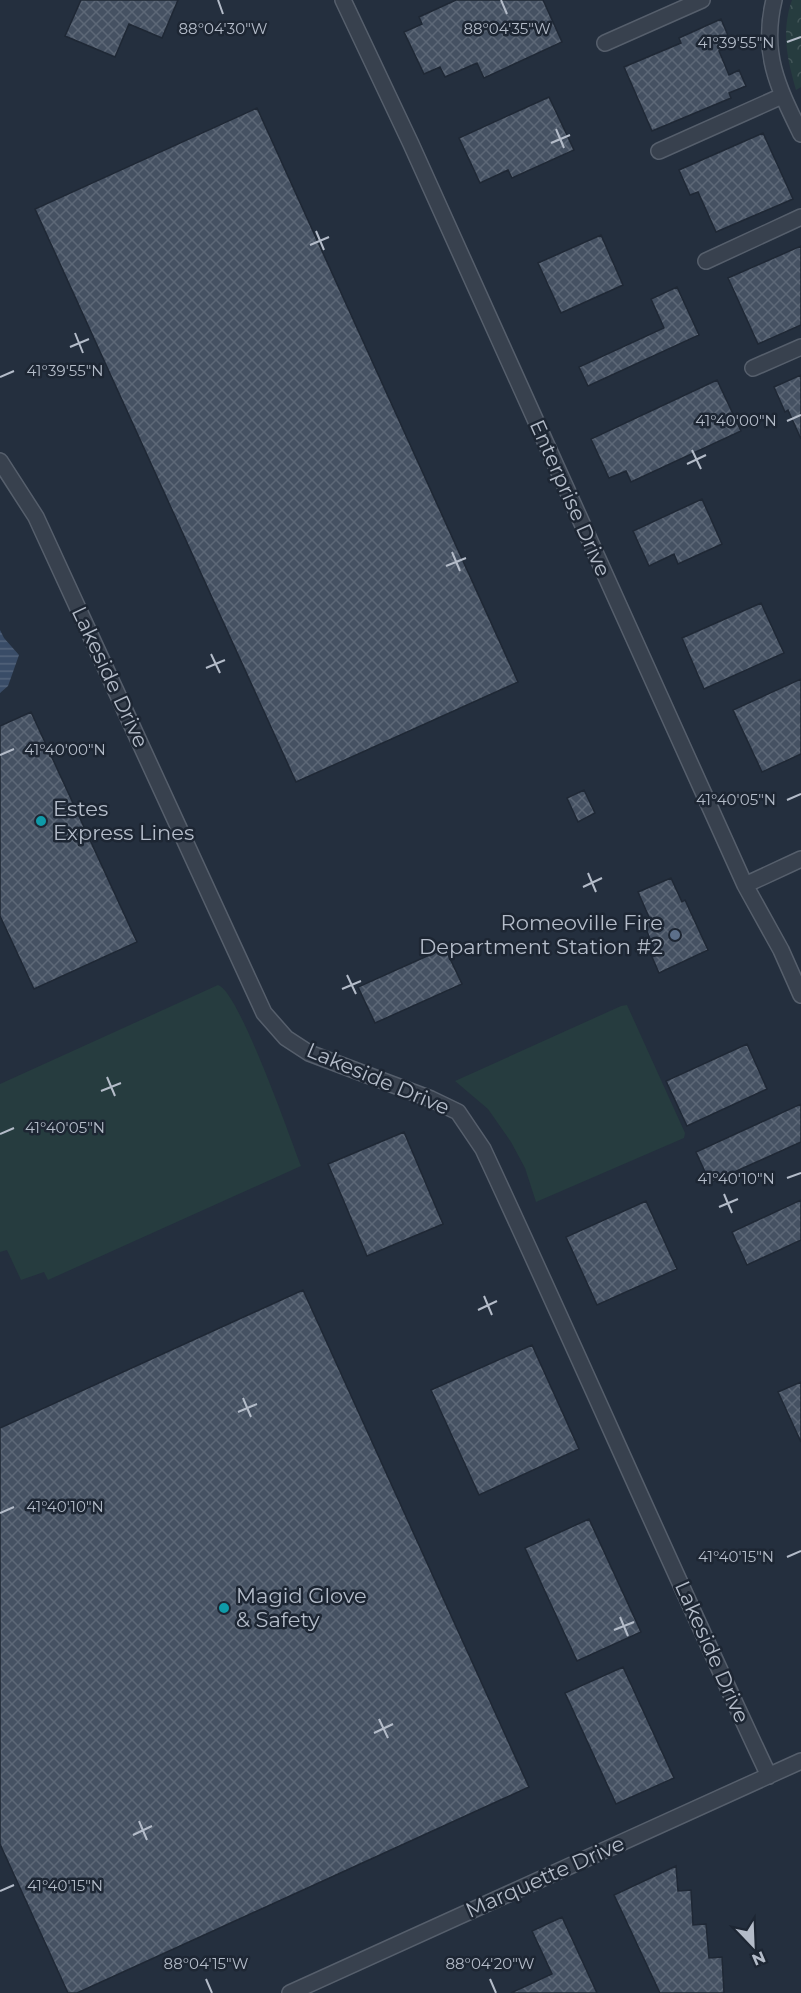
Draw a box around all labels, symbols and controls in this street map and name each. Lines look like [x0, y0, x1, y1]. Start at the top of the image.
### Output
text: 88°04'30"W [179, 19, 268, 38]
text: 88°04'35"W [463, 19, 551, 38]
text: 41°39'55"N [697, 33, 775, 52]
text: 41°39'55"N [26, 361, 104, 380]
text: 41°40'00"N [695, 411, 777, 430]
street label: Enterprise Drive [525, 416, 616, 580]
street label: Lakeside Drive [67, 602, 154, 751]
text: 41°40'00"N [24, 740, 106, 759]
text: 41°40'05"N [696, 790, 776, 809]
place label: Estes Express Lines [53, 796, 194, 845]
marker: Estes Express Lines [34, 814, 48, 828]
place label: Romeoville Fire Department Station #2 [419, 910, 663, 959]
marker: Romeoville Fire Department Station #2 [668, 928, 682, 942]
street label: Lakeside Drive [303, 1037, 453, 1120]
text: 41°40'05"N [25, 1118, 105, 1137]
text: 41°40'10"N [697, 1169, 775, 1188]
text: 41°40'10"N [26, 1497, 104, 1516]
text: 41°40'15"N [698, 1547, 774, 1566]
street label: Lakeside Drive [670, 1577, 755, 1727]
place label: Magid Glove & Safety [236, 1583, 367, 1632]
marker: Magid Glove & Safety [217, 1601, 231, 1615]
street label: Marquette Drive [462, 1830, 628, 1923]
text: 41°40'15"N [27, 1876, 103, 1895]
north arrow [723, 1915, 783, 1975]
text: N [749, 1947, 768, 1970]
text: 88°04'15"W [164, 1954, 249, 1973]
text: 88°04'20"W [445, 1954, 535, 1973]

